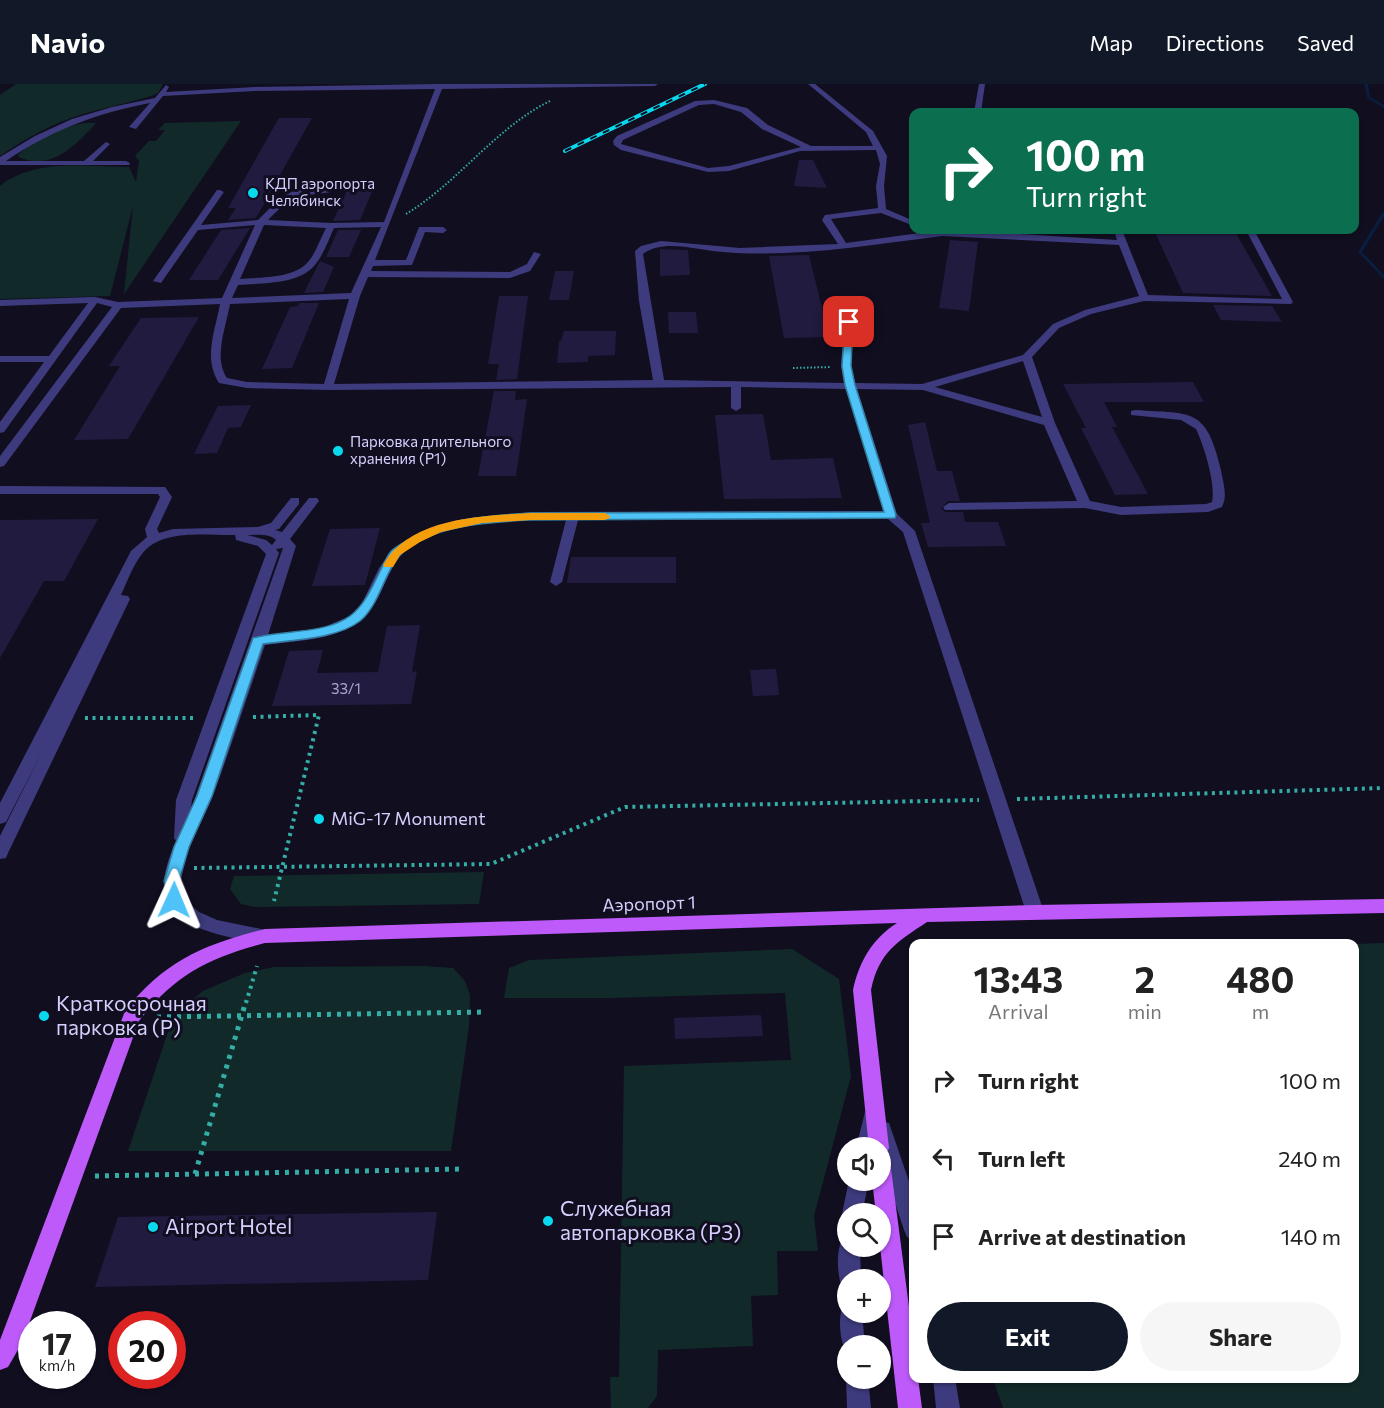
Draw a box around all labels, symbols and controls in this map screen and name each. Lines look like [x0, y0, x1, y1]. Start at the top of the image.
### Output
text: Navio [30, 25, 105, 59]
text: Map [1090, 30, 1133, 55]
text: Directions [1166, 30, 1264, 55]
text: Saved [1297, 30, 1354, 55]
text: 100 m [1026, 128, 1146, 180]
icon: right [927, 132, 1005, 210]
place label: КДП аэропорта Челябинск [265, 174, 375, 209]
text: Turn right [1026, 180, 1146, 213]
marker: КДП аэропорта Челябинск [246, 186, 260, 200]
pin [823, 296, 874, 347]
icon: arrive [832, 305, 865, 338]
place label: Парковка длительного хранения (P1) [350, 432, 512, 467]
marker: Парковка длительного хранения (P1) [331, 444, 345, 458]
house number: 33/1 [331, 679, 361, 697]
place label: MiG-17 Monument [331, 807, 486, 829]
marker: MiG-17 Monument [312, 812, 326, 826]
position arrow [142, 868, 206, 932]
street label: Аэропорт 1 [602, 890, 696, 916]
text: 13:43 [973, 956, 1063, 1000]
text: 2 [1135, 956, 1155, 1000]
text: 480 [1226, 956, 1295, 1000]
place label: Краткосрочная парковка (P) [56, 990, 207, 1039]
text: Arrival [988, 999, 1049, 1023]
text: min [1128, 999, 1162, 1023]
text: m [1252, 999, 1269, 1023]
marker: Краткосрочная парковка (P) [37, 1009, 51, 1023]
icon: right [927, 1064, 960, 1097]
text: Turn right [978, 1067, 1079, 1094]
text: 100 m [1279, 1067, 1341, 1094]
map controls [837, 1137, 891, 1389]
button: sound [837, 1137, 891, 1191]
icon: left [927, 1142, 960, 1175]
text: Turn left [978, 1145, 1065, 1172]
text: 240 m [1278, 1145, 1341, 1172]
place label: Служебная автопарковка (P3) [560, 1195, 741, 1244]
button: search [837, 1203, 891, 1257]
place label: Airport Hotel [165, 1213, 292, 1238]
marker: Служебная автопарковка (P3) [541, 1214, 555, 1228]
marker: Airport Hotel [146, 1220, 160, 1234]
icon: arrive [927, 1220, 960, 1253]
text: Arrive at destination [978, 1223, 1186, 1250]
text: 140 m [1281, 1223, 1341, 1250]
button: + [837, 1269, 891, 1323]
button: Exit [927, 1302, 1128, 1371]
button: Share [1140, 1302, 1341, 1371]
speed limit sign: 20 [108, 1311, 186, 1389]
text: 17 [42, 1324, 72, 1361]
button: − [837, 1335, 891, 1389]
text: km/h [39, 1356, 75, 1374]

